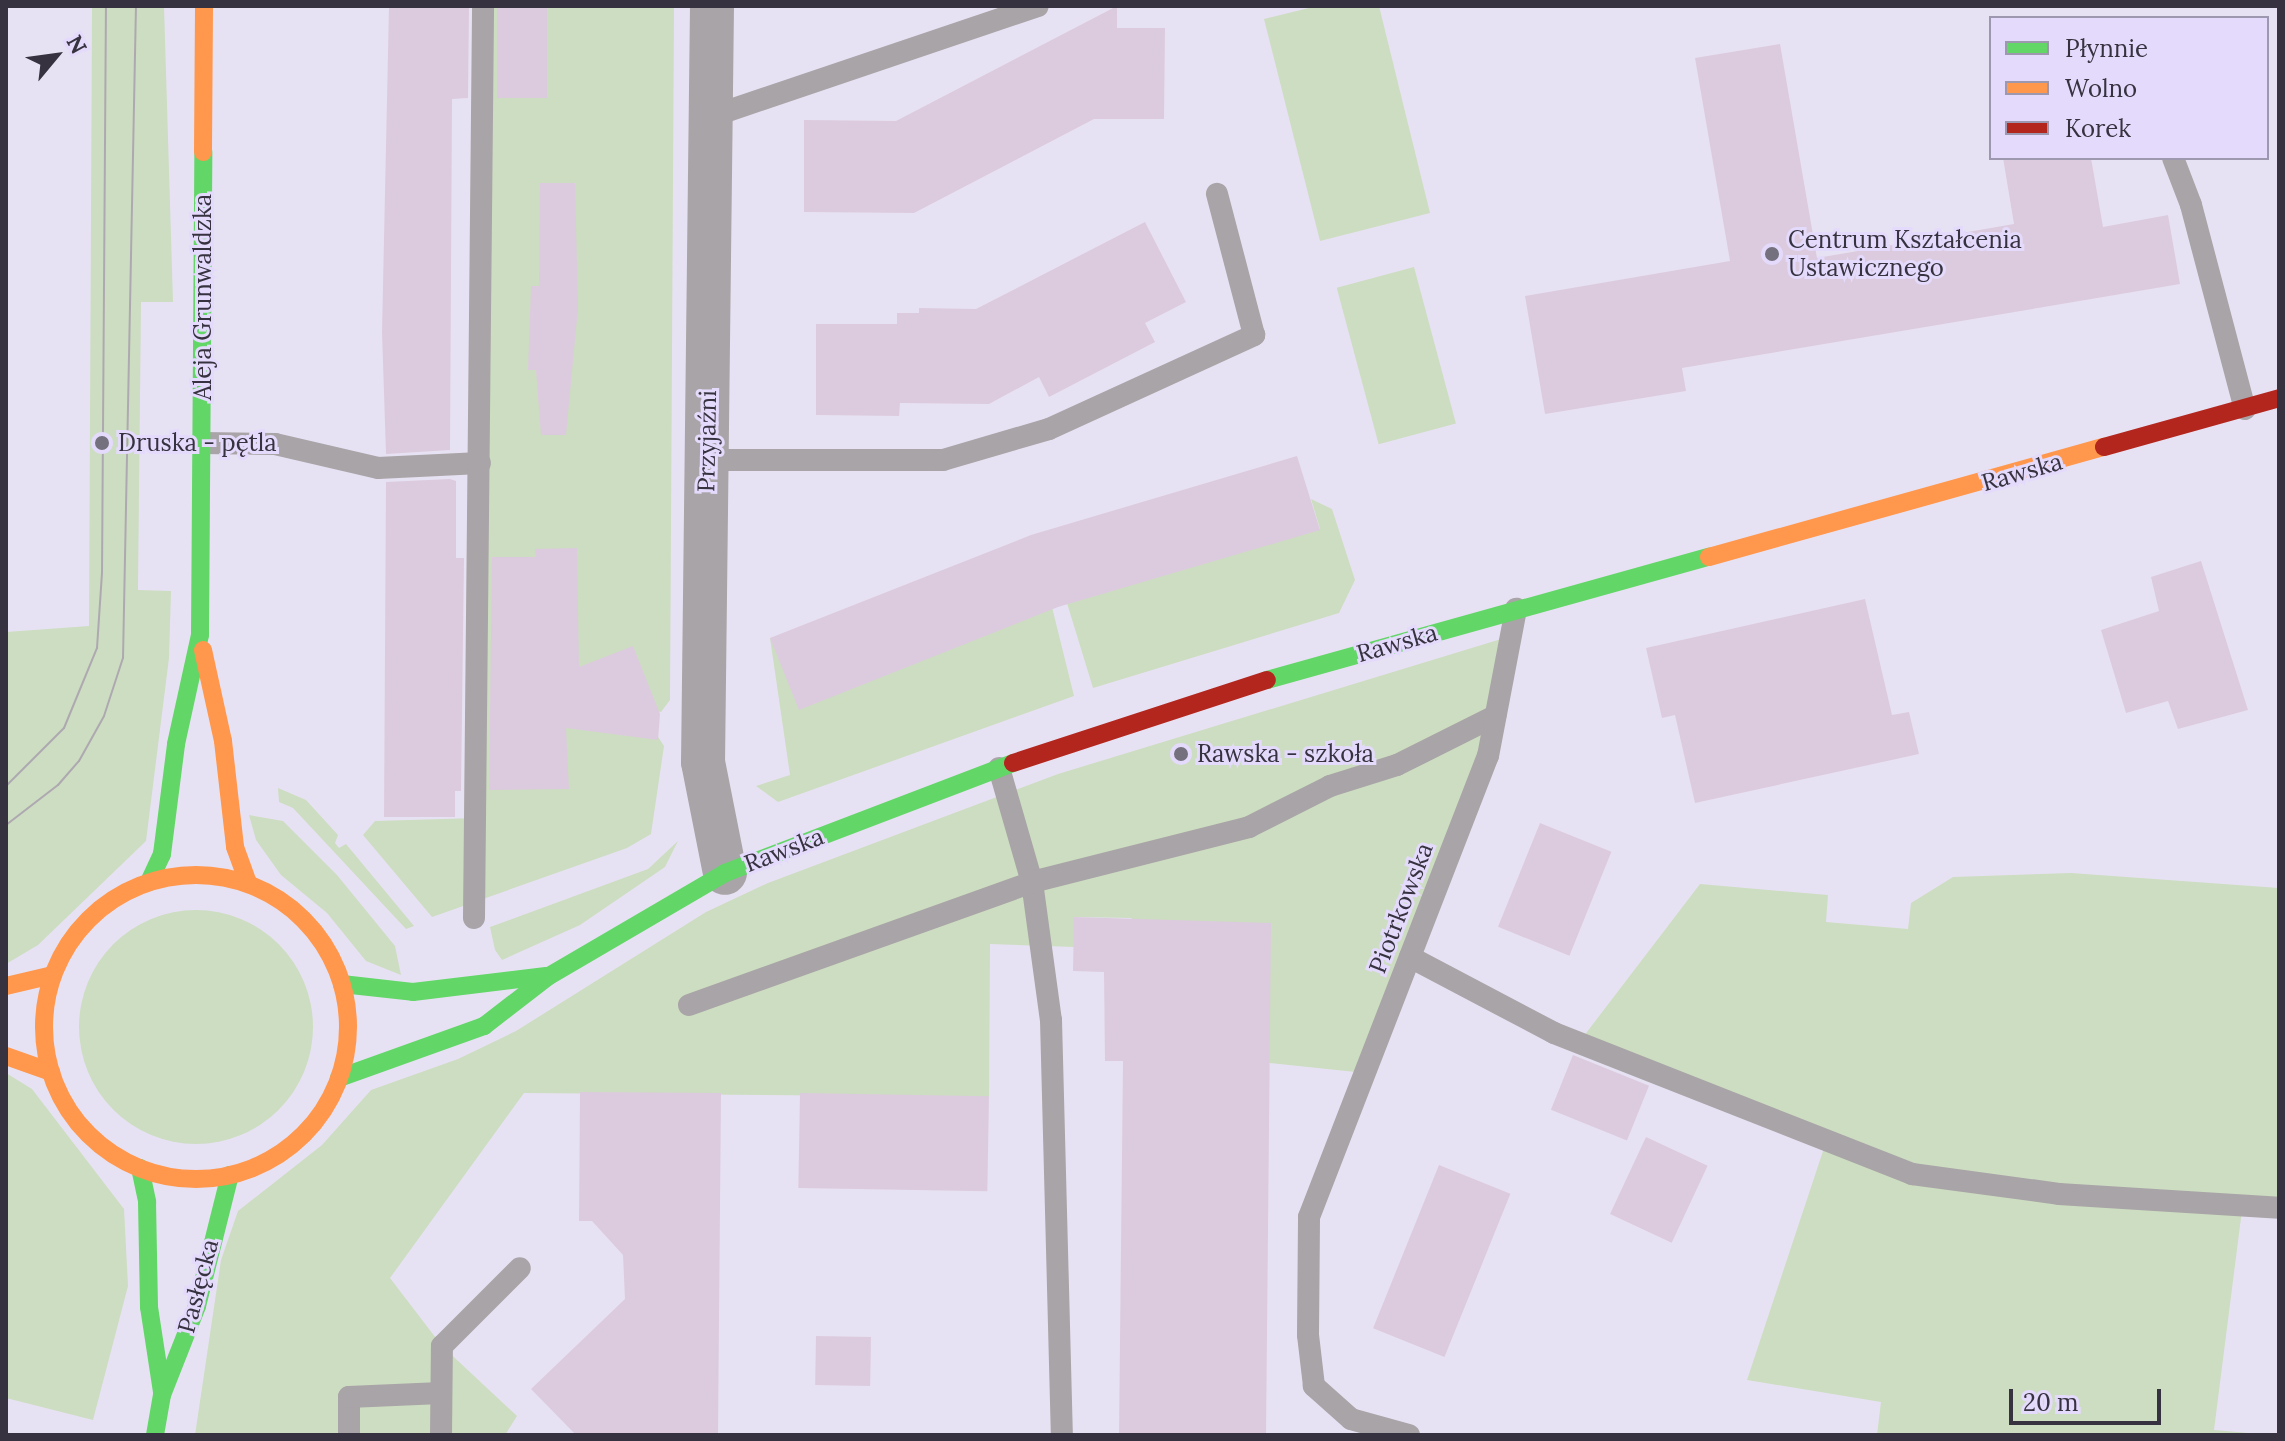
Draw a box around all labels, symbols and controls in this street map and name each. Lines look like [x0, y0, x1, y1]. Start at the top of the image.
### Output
north arrow [16, 16, 96, 96]
legend [1989, 16, 2269, 160]
text: N [61, 30, 93, 59]
text: Płynnie [2065, 33, 2148, 64]
text: Wolno [2065, 73, 2137, 104]
text: Korek [2065, 113, 2131, 144]
street label: Aleja Grunwaldzka [189, 194, 217, 400]
place label: Centrum Kształcenia Ustawicznego [1788, 226, 2022, 282]
marker: Centrum Kształcenia Ustawicznego [1763, 245, 1781, 263]
street label: Przyjaźni [692, 390, 722, 492]
place label: Druska - pętla [118, 429, 277, 457]
marker: Druska - pętla [93, 434, 111, 452]
street label: Rawska [1978, 447, 2066, 497]
street label: Rawska [1353, 618, 1441, 668]
place label: Rawska - szkoła [1197, 740, 1374, 768]
marker: Rawska - szkoła [1172, 745, 1190, 763]
street label: Rawska [740, 822, 828, 878]
street label: Piotrkowska [1363, 839, 1439, 977]
street label: Pasłęcka [172, 1236, 224, 1336]
scale bar [2013, 1373, 2165, 1423]
text: 20 m [2023, 1387, 2079, 1418]

